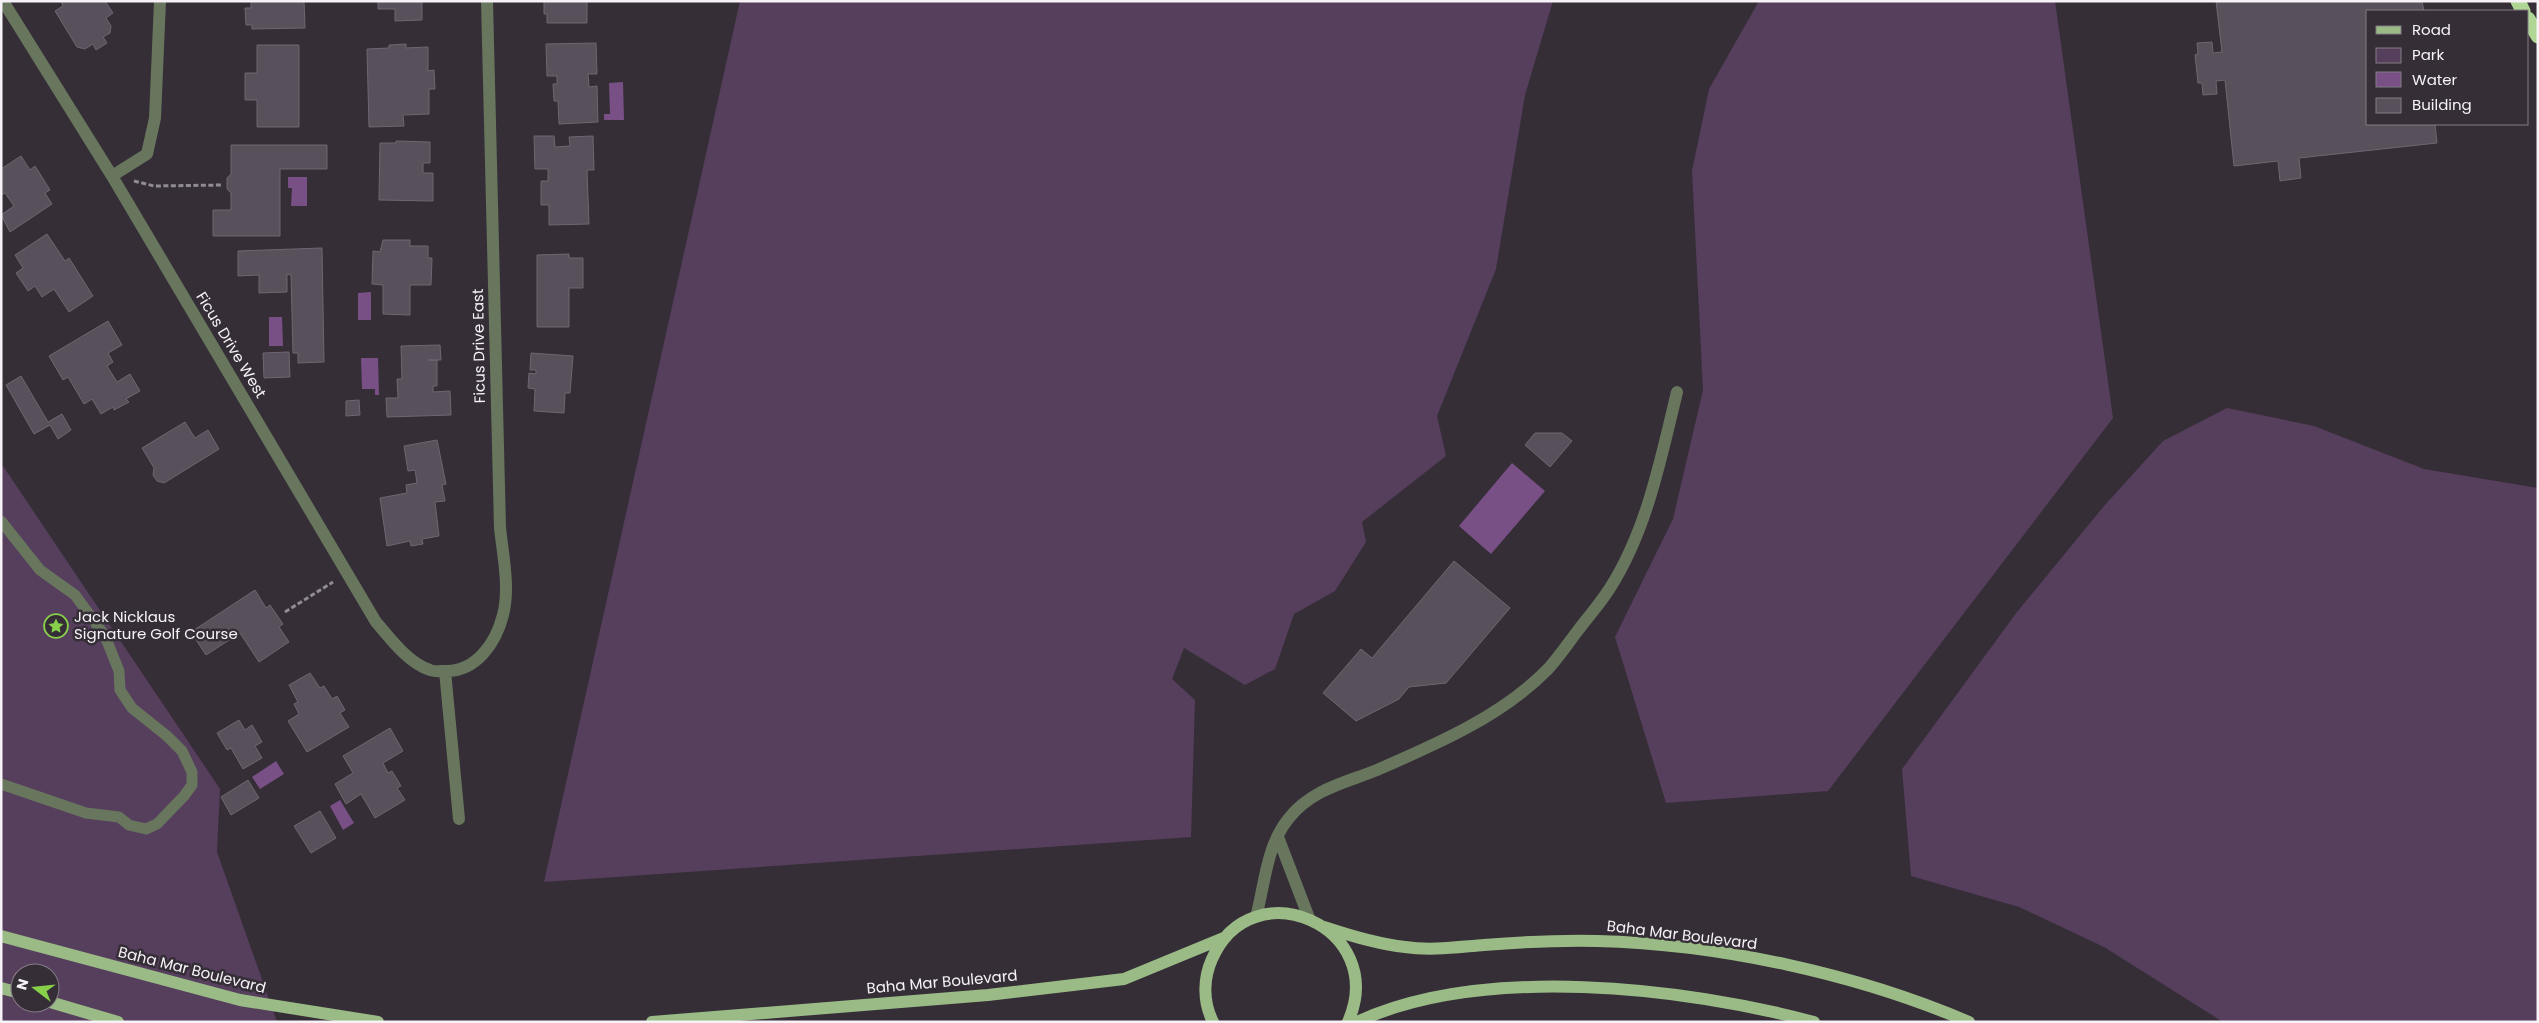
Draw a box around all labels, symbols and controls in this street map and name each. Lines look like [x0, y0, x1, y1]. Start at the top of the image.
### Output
legend [2366, 10, 2529, 125]
text: Road [2412, 19, 2451, 40]
text: Park [2412, 44, 2444, 65]
text: Water [2412, 69, 2458, 90]
text: Building [2412, 94, 2472, 115]
street label: Ficus Drive West [191, 288, 271, 402]
street label: Ficus Drive East [467, 289, 490, 403]
place label: Jack Nicklaus Signature Golf Course [74, 606, 238, 644]
place icon: Jack Nicklaus Signature Golf Course [43, 613, 69, 639]
street label: Baha Mar Boulevard [1606, 915, 1758, 954]
street label: Baha Mar Boulevard [116, 941, 268, 998]
north arrow [10, 963, 60, 1013]
street label: Baha Mar Boulevard [866, 964, 1018, 999]
text: N [11, 977, 34, 992]

